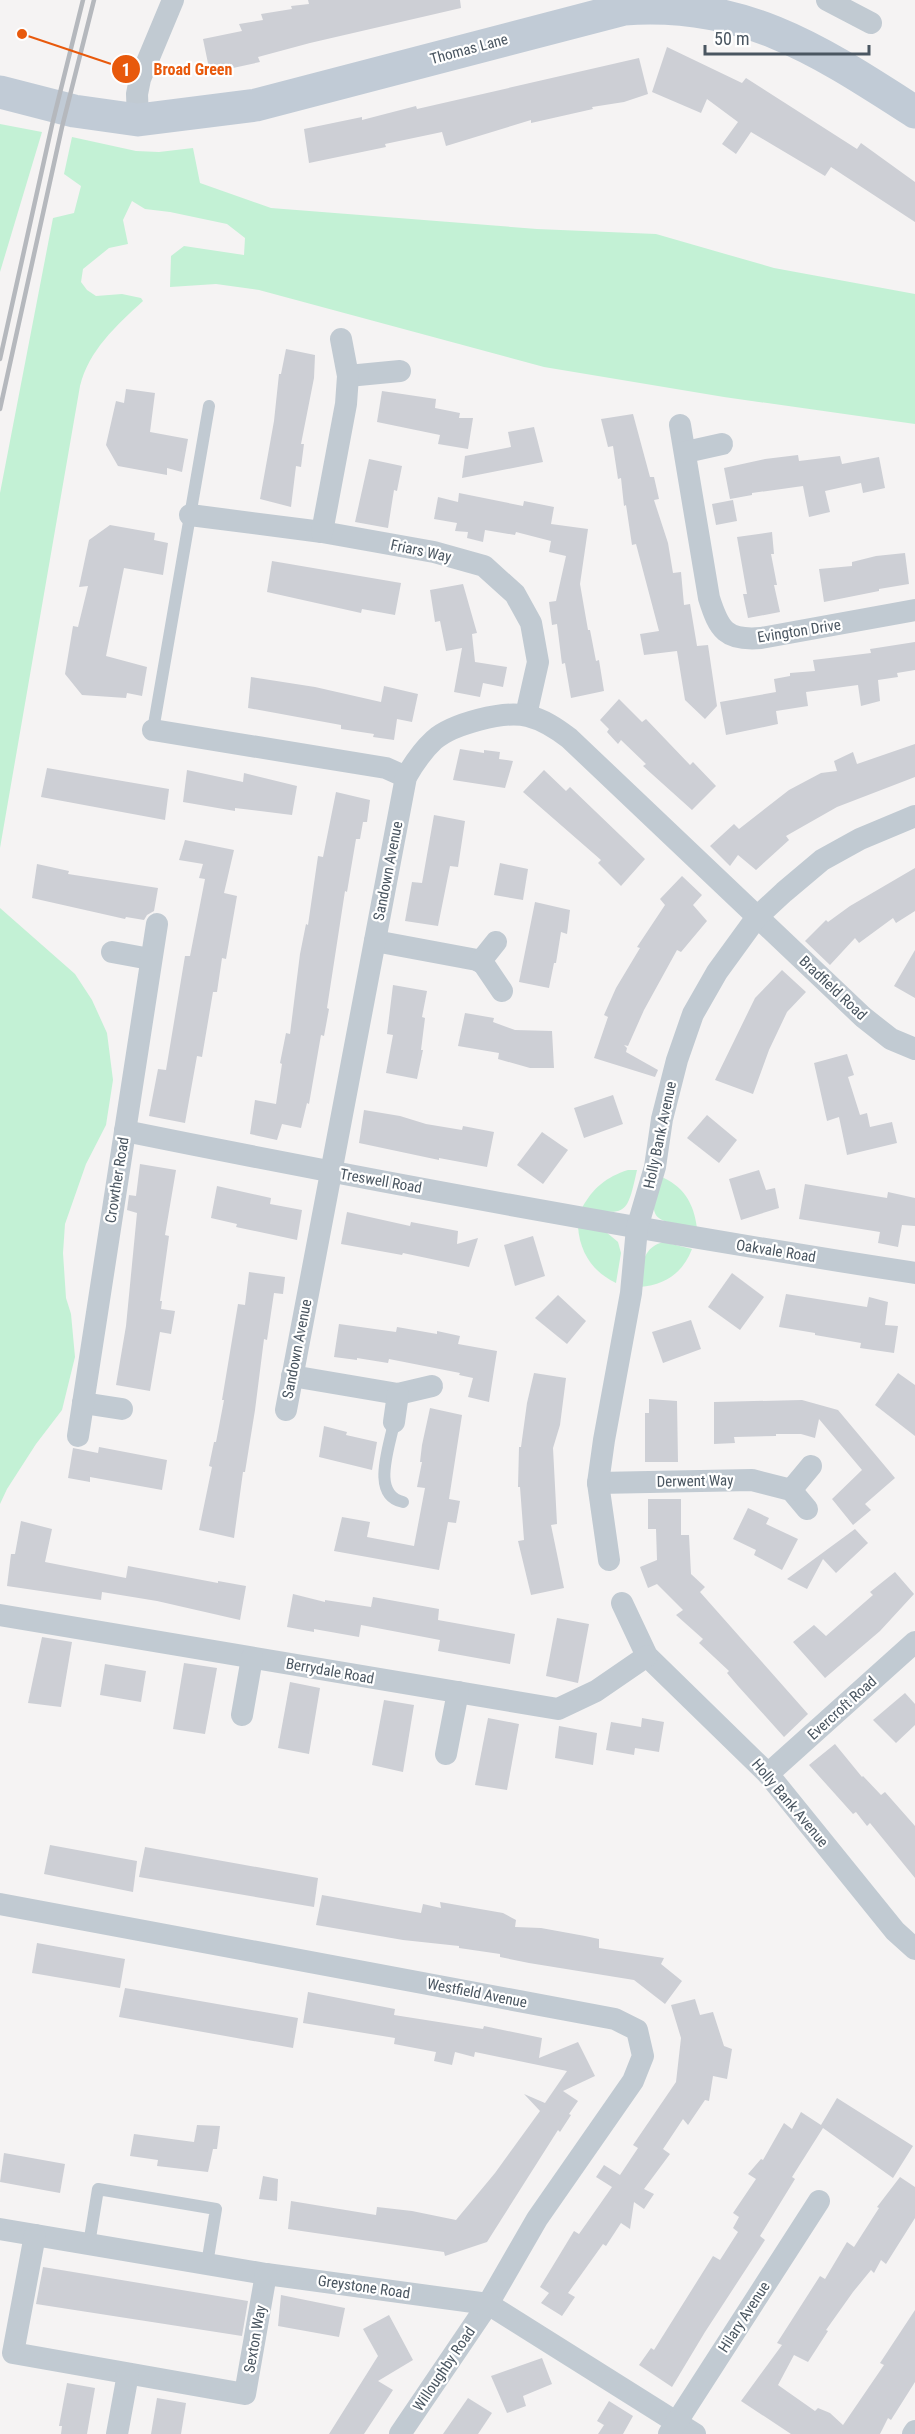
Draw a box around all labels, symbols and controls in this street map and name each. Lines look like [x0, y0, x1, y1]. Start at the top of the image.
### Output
scale bar [705, 18, 868, 56]
text: 50 m [714, 28, 749, 49]
street label: Thomas Lane [428, 30, 510, 68]
callout: Broad Green [111, 52, 244, 86]
text: 1 [121, 59, 131, 80]
text: Broad Green [154, 60, 233, 79]
street label: Friars Way [389, 536, 453, 566]
street label: Evington Drive [756, 616, 842, 646]
street label: Sandown Avenue [370, 820, 406, 922]
street label: Bradfield Road [795, 952, 871, 1024]
street label: Holly Bank Avenue [640, 1080, 680, 1190]
street label: Crowther Road [101, 1136, 133, 1224]
street label: Treswell Road [339, 1165, 423, 1197]
street label: Oakvale Road [735, 1236, 817, 1266]
street label: Sandown Avenue [279, 1298, 315, 1400]
street label: Derwent Way [656, 1471, 734, 1491]
street label: Berrydale Road [284, 1654, 376, 1688]
street label: Evercroft Road [804, 1672, 880, 1744]
street label: Holly Bank Avenue [748, 1755, 832, 1851]
street label: Westfield Avenue [426, 1974, 528, 2012]
street label: Greystone Road [317, 2272, 411, 2302]
street label: Hilary Avenue [714, 2278, 774, 2356]
street label: Sexton Way [240, 2304, 270, 2374]
street label: Willoughby Road [409, 2323, 479, 2415]

